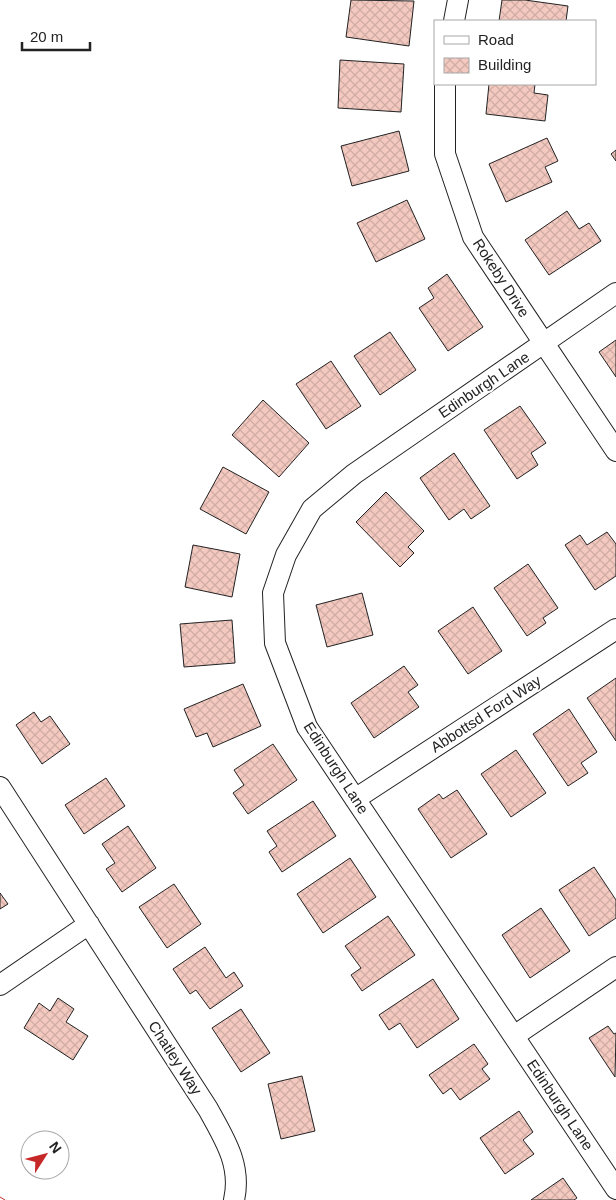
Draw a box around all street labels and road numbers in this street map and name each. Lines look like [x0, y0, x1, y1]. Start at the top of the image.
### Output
street label: Rokeby Drive [470, 235, 533, 320]
street label: Edinburgh Lane [435, 348, 532, 421]
street label: Abbottsd Ford Way [427, 671, 544, 756]
street label: Edinburgh Lane [300, 719, 372, 817]
street label: Chatley Way [145, 1018, 206, 1098]
street label: Edinburgh Lane [524, 1056, 597, 1153]

